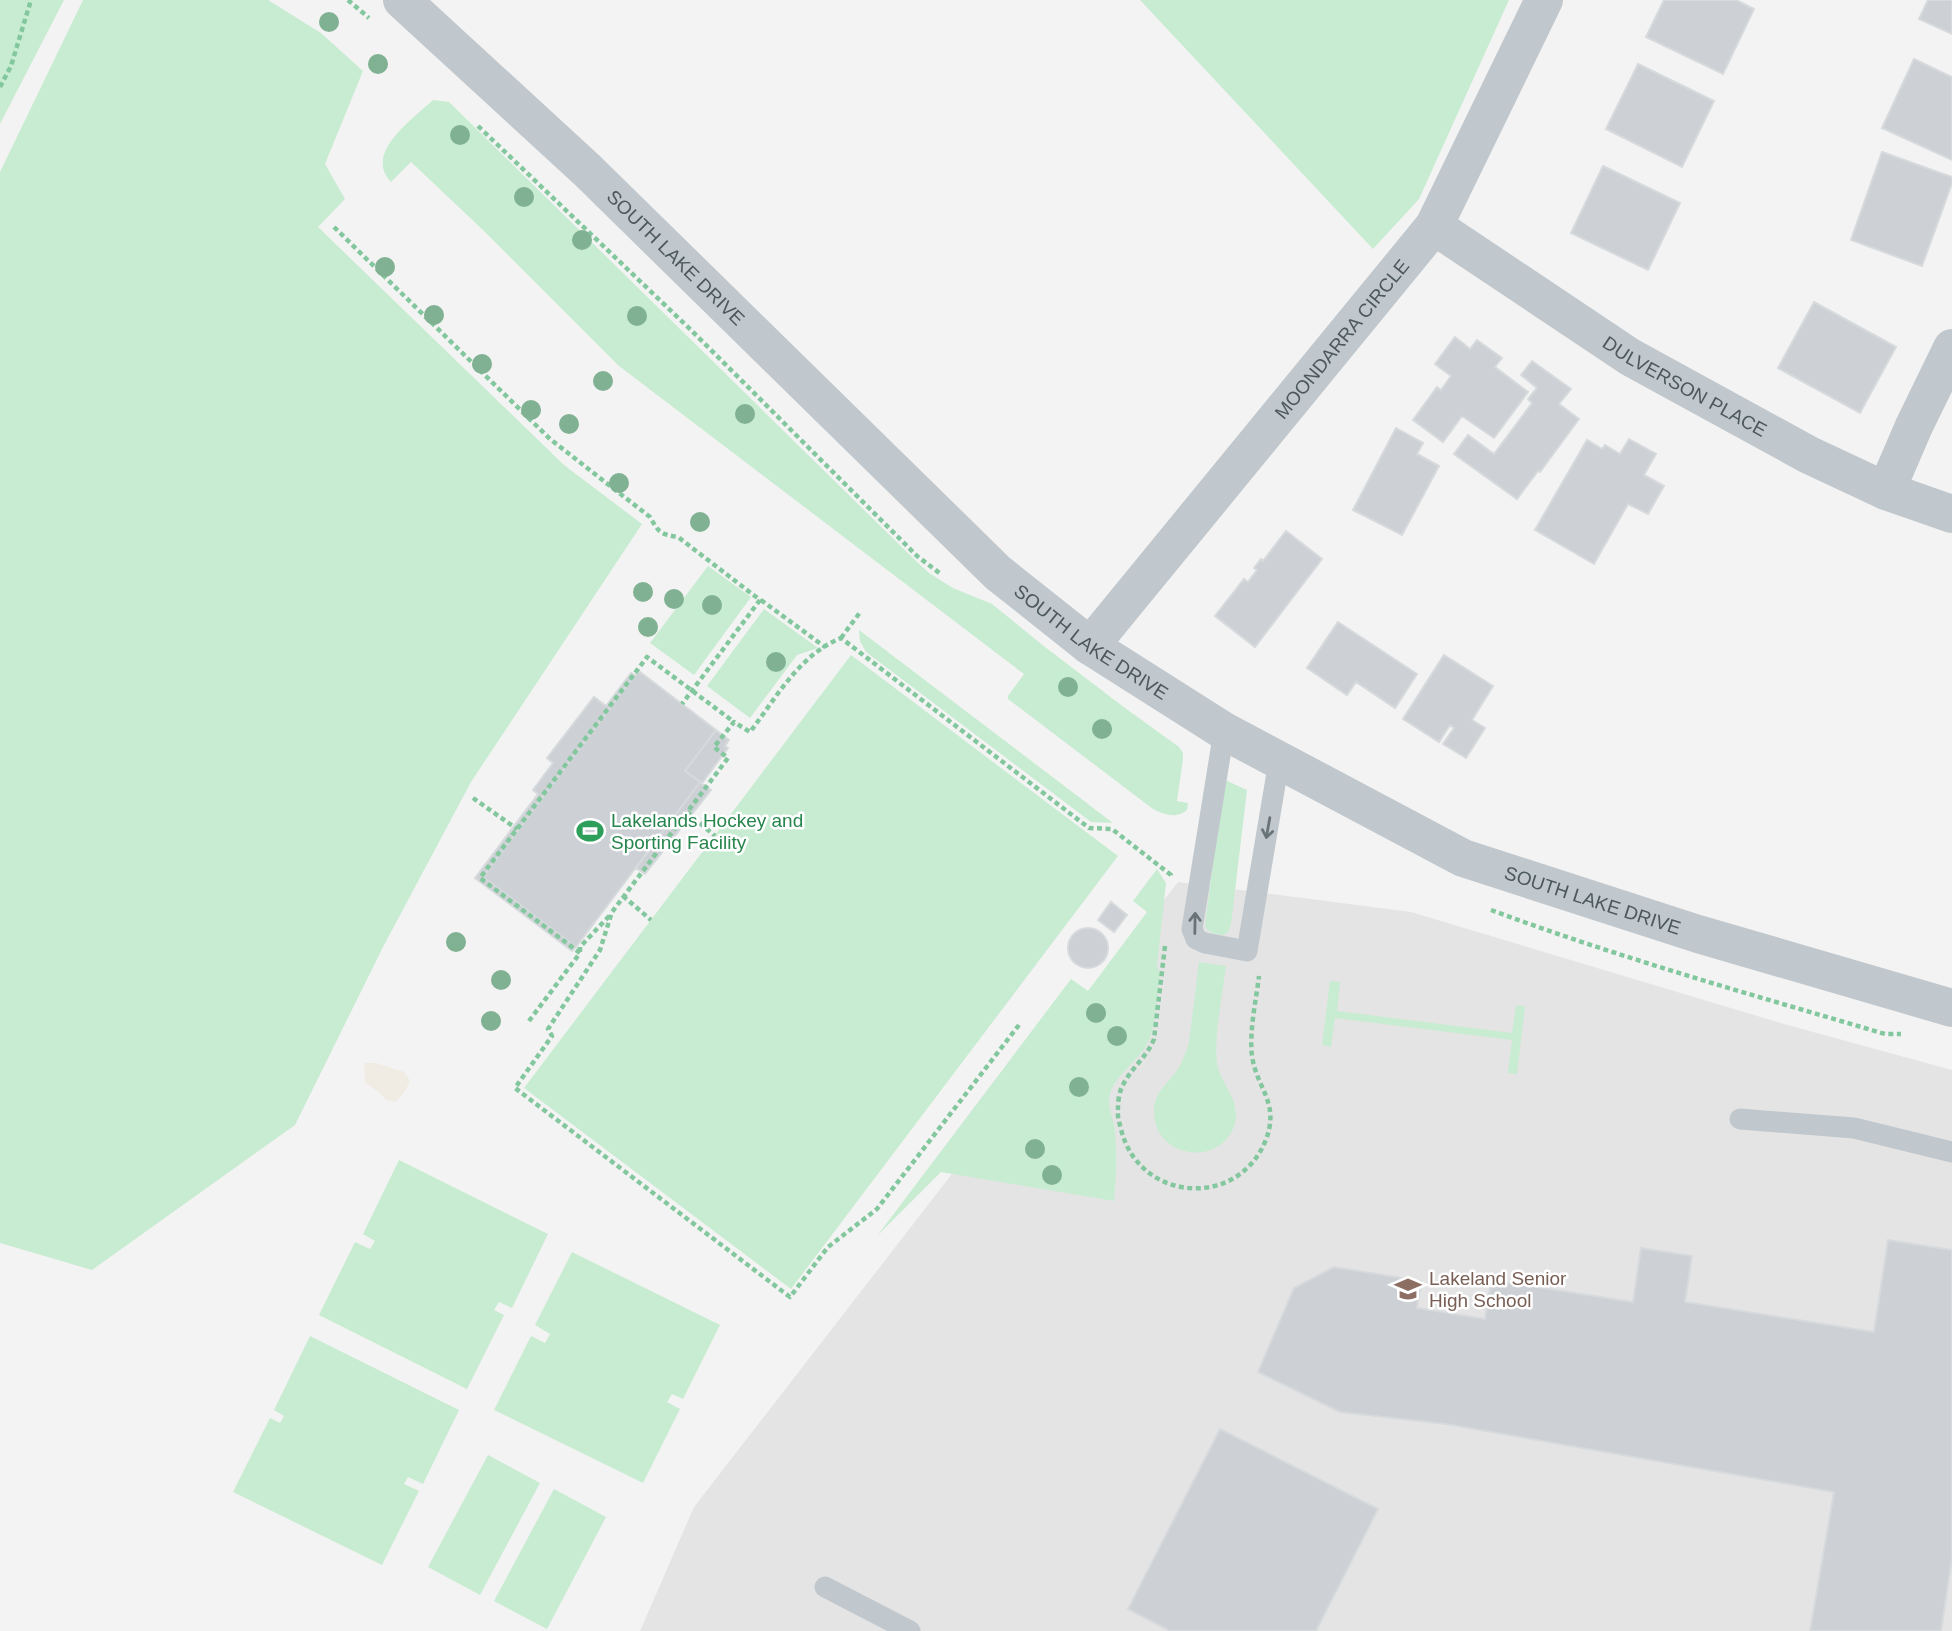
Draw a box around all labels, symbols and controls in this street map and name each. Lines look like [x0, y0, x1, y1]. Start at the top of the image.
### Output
street label: SOUTH LAKE DRIVE [603, 186, 749, 330]
street label: MOONDARRA CIRCLE [1271, 255, 1413, 423]
street label: DULVERSON PLACE [1599, 332, 1770, 441]
street label: SOUTH LAKE DRIVE [1010, 580, 1172, 704]
place label: Lakelands Hockey and Sporting Facility [611, 810, 803, 853]
sports icon: Lakelands Hockey and Sporting Facility [575, 816, 605, 846]
one-way arrow [1261, 816, 1274, 839]
street label: SOUTH LAKE DRIVE [1502, 862, 1683, 939]
one-way arrow [1188, 912, 1202, 935]
place label: Lakeland Senior High School [1429, 1268, 1567, 1311]
school or university icon: Lakeland Senior High School [1393, 1274, 1423, 1304]

